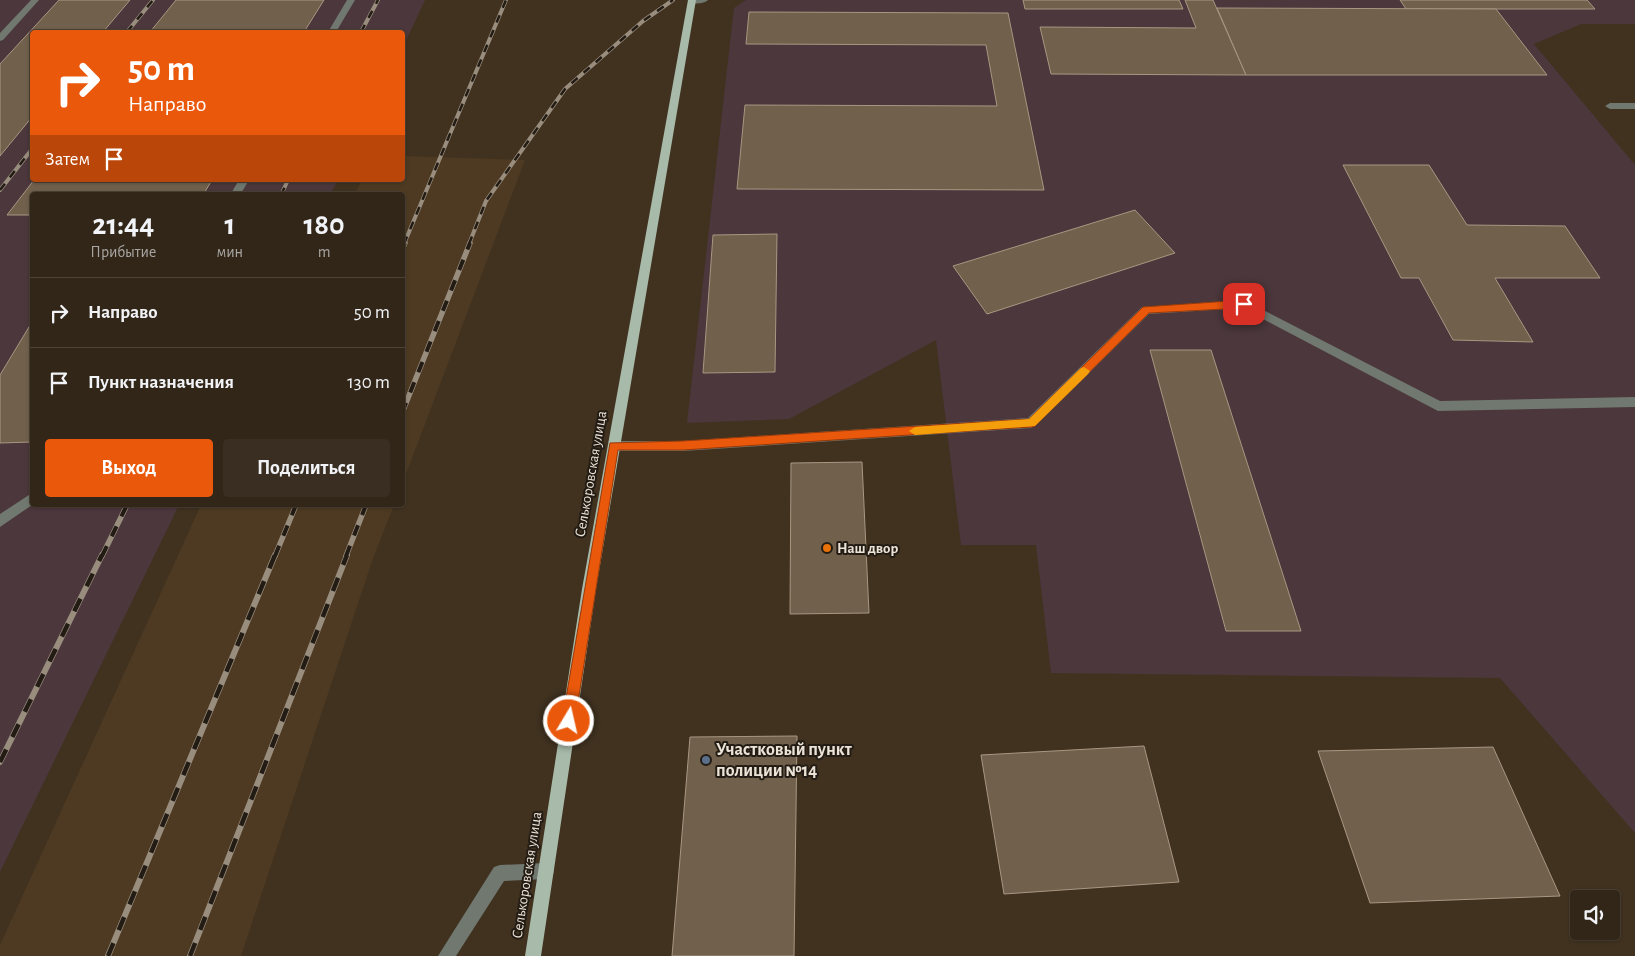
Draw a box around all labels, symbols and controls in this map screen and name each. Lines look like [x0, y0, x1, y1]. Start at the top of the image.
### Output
icon: right [45, 50, 110, 115]
text: 50 m [128, 52, 195, 87]
text: Направо [128, 93, 206, 115]
icon: arrive [100, 145, 128, 173]
text: Затем [45, 150, 90, 169]
text: 21:44 [92, 210, 154, 240]
text: 1 [224, 210, 235, 240]
text: 180 [303, 210, 345, 240]
text: Прибытие [90, 244, 156, 260]
text: мин [217, 244, 243, 260]
text: m [318, 244, 330, 260]
pin [1223, 283, 1265, 325]
icon: arrive [1230, 290, 1258, 318]
icon: right [45, 299, 73, 327]
text: Направо [88, 303, 158, 322]
text: 50 m [354, 303, 390, 322]
icon: arrive [45, 369, 73, 397]
text: Пункт назначения [88, 373, 234, 392]
text: 130 m [347, 373, 390, 392]
street label: Селькоровская улица [572, 409, 610, 538]
button: Выход [45, 439, 213, 497]
button: Поделиться [223, 439, 390, 497]
place label: Наш двор [837, 541, 898, 556]
marker: Наш двор [821, 542, 833, 554]
position arrow [542, 694, 594, 746]
place label: Участковый пункт полиции №14 [716, 741, 853, 780]
marker: Участковый пункт полиции №14 [700, 754, 712, 766]
street label: Селькоровская улица [510, 810, 544, 939]
map controls [1570, 890, 1620, 940]
button: sound [1570, 890, 1620, 940]

